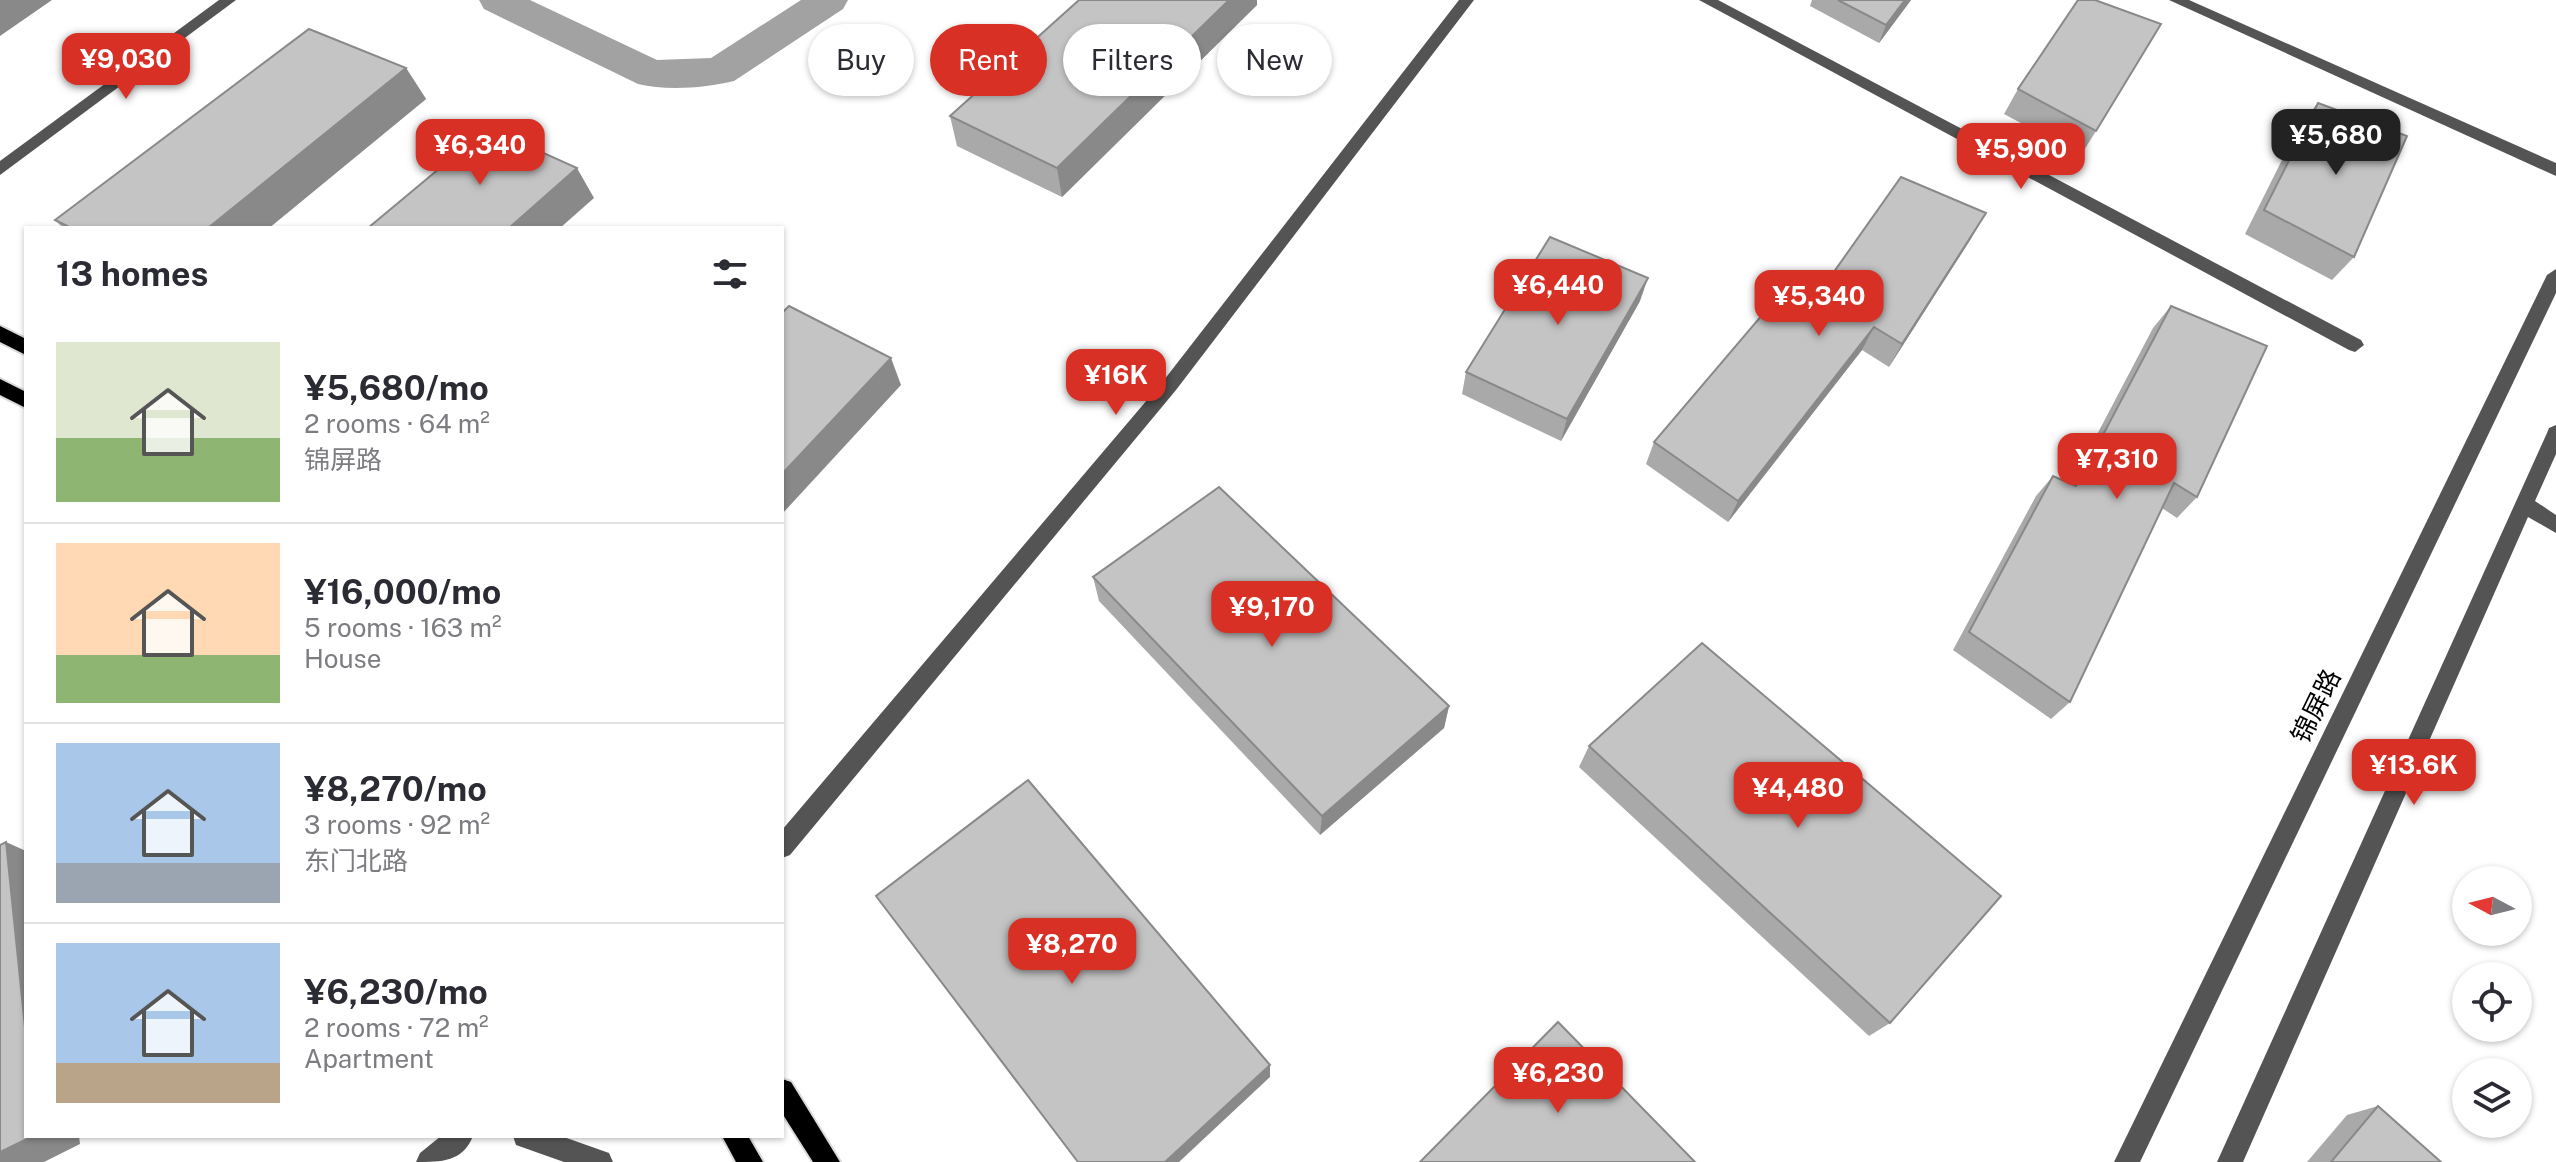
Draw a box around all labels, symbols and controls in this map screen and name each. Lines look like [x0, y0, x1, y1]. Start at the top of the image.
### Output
chip: Buy [808, 24, 914, 96]
chip: Rent [930, 24, 1047, 96]
chip: Filters [1063, 24, 1201, 96]
chip: New [1217, 24, 1332, 96]
pin: ¥9,030 [61, 33, 191, 101]
text: ¥9,030 [80, 43, 172, 74]
pin: ¥5,680 [2271, 109, 2401, 177]
pin: ¥6,340 [415, 119, 545, 187]
text: ¥5,680 [2289, 119, 2383, 150]
pin: ¥5,900 [1956, 123, 2086, 191]
text: ¥6,340 [434, 129, 526, 160]
text: ¥5,900 [1975, 133, 2067, 164]
icon: filters [708, 252, 752, 296]
text: 13 homes [56, 254, 208, 294]
pin: ¥6,440 [1493, 259, 1623, 327]
text: ¥6,440 [1512, 269, 1604, 300]
pin: ¥5,340 [1754, 270, 1884, 338]
text: ¥5,340 [1773, 280, 1865, 311]
pin: ¥16K [1069, 349, 1163, 417]
text: ¥16K [1084, 359, 1148, 390]
text: ¥5,680/mo [304, 368, 489, 408]
icon: home [120, 374, 216, 470]
text: 2 rooms · 64 m² [304, 408, 490, 439]
pin: ¥7,310 [2052, 433, 2182, 501]
text: ¥7,310 [2076, 443, 2158, 474]
text: 锦屏路 [304, 444, 382, 475]
text: ¥16,000/mo [304, 572, 501, 612]
icon: home [120, 575, 216, 671]
pin: ¥9,170 [1207, 581, 1337, 649]
text: ¥9,170 [1229, 591, 1315, 622]
text: 5 rooms · 163 m² [304, 612, 502, 643]
text: House [304, 643, 381, 674]
street label: 锦屏路 [2285, 664, 2347, 748]
pin: ¥13.6K [2349, 739, 2479, 807]
text: ¥13.6K [2370, 749, 2458, 780]
pin: ¥4,480 [1733, 762, 1863, 830]
text: ¥8,270/mo [304, 769, 487, 809]
text: ¥4,480 [1752, 772, 1844, 803]
icon: home [120, 775, 216, 871]
text: 3 rooms · 92 m² [304, 809, 490, 840]
text: 东门北路 [304, 845, 408, 876]
north arrow [2452, 866, 2532, 946]
map controls [2452, 866, 2532, 1138]
pin: ¥8,270 [1007, 918, 1137, 986]
text: ¥8,270 [1026, 928, 1118, 959]
button: locate [2452, 962, 2532, 1042]
text: ¥6,230/mo [304, 972, 488, 1012]
icon: home [120, 975, 216, 1071]
text: 2 rooms · 72 m² [304, 1012, 489, 1043]
text: Apartment [304, 1043, 434, 1074]
pin: ¥6,230 [1493, 1047, 1623, 1115]
text: ¥6,230 [1512, 1057, 1604, 1088]
button: layers [2452, 1058, 2532, 1138]

